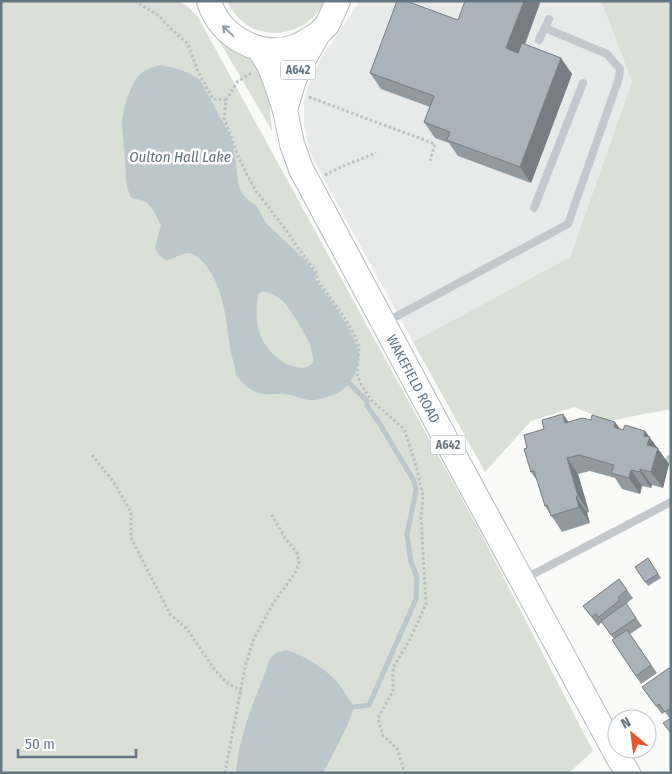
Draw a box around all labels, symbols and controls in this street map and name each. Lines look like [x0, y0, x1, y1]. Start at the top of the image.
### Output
one-way arrow [222, 25, 234, 37]
road number: A642 [280, 60, 316, 80]
water label: Oulton Hall Lake [129, 148, 231, 166]
street label: WAKEFIELD ROAD [383, 332, 443, 426]
road number: A642 [430, 436, 466, 454]
north arrow [607, 709, 657, 759]
text: N [618, 714, 634, 733]
scale bar [18, 726, 135, 758]
text: 50 m [25, 735, 55, 753]

